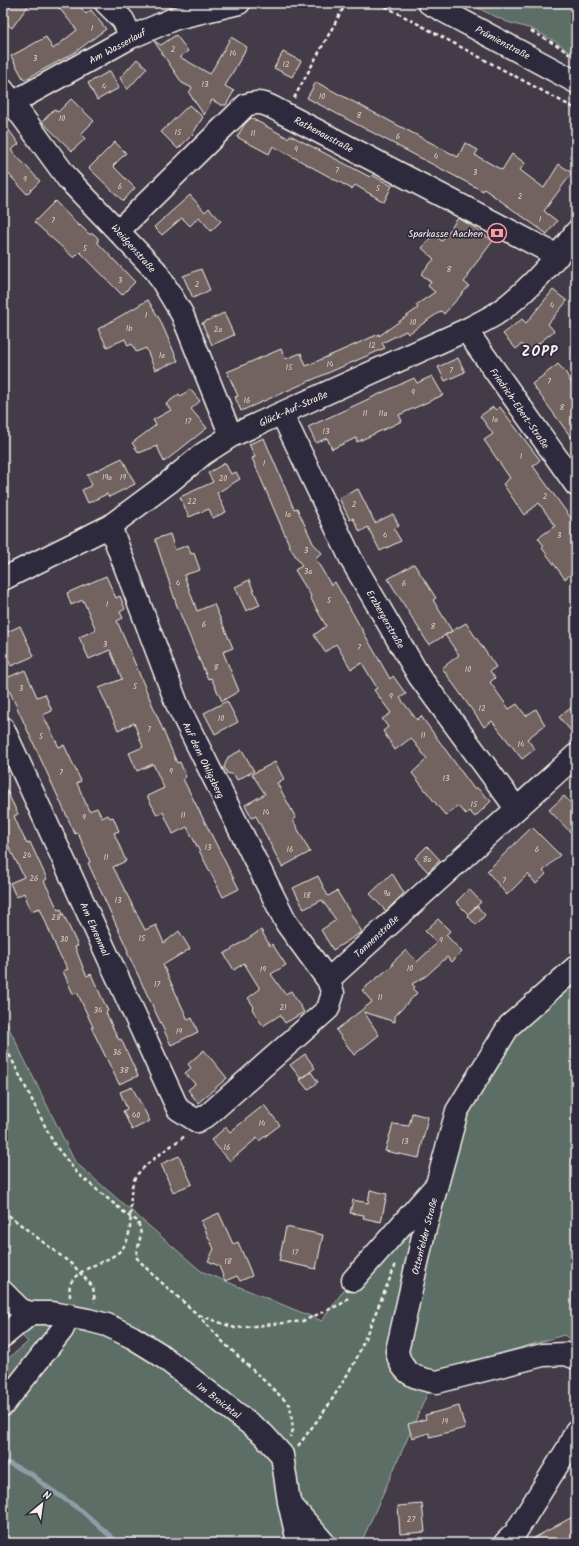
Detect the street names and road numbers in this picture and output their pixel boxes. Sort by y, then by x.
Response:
street label: Prämienstraße [472,22,533,64]
street label: Am Wasserlauf [86,25,150,69]
street label: Rathenaustraße [291,112,357,158]
street label: Weidgenstraße [107,221,160,277]
street label: Friedrich-Ebert-Straße [485,365,553,453]
street label: Glück-Auf-Straße [256,386,331,431]
street label: Erzbergerstraße [362,587,409,652]
street label: Auf dem Ohligsberg [178,720,229,802]
street label: Am Ehrenmal [75,900,113,959]
street label: Tannenstraße [350,911,403,962]
street label: Ottenfelder Straße [408,1196,442,1276]
street label: Im Broichtal [193,1378,244,1424]

